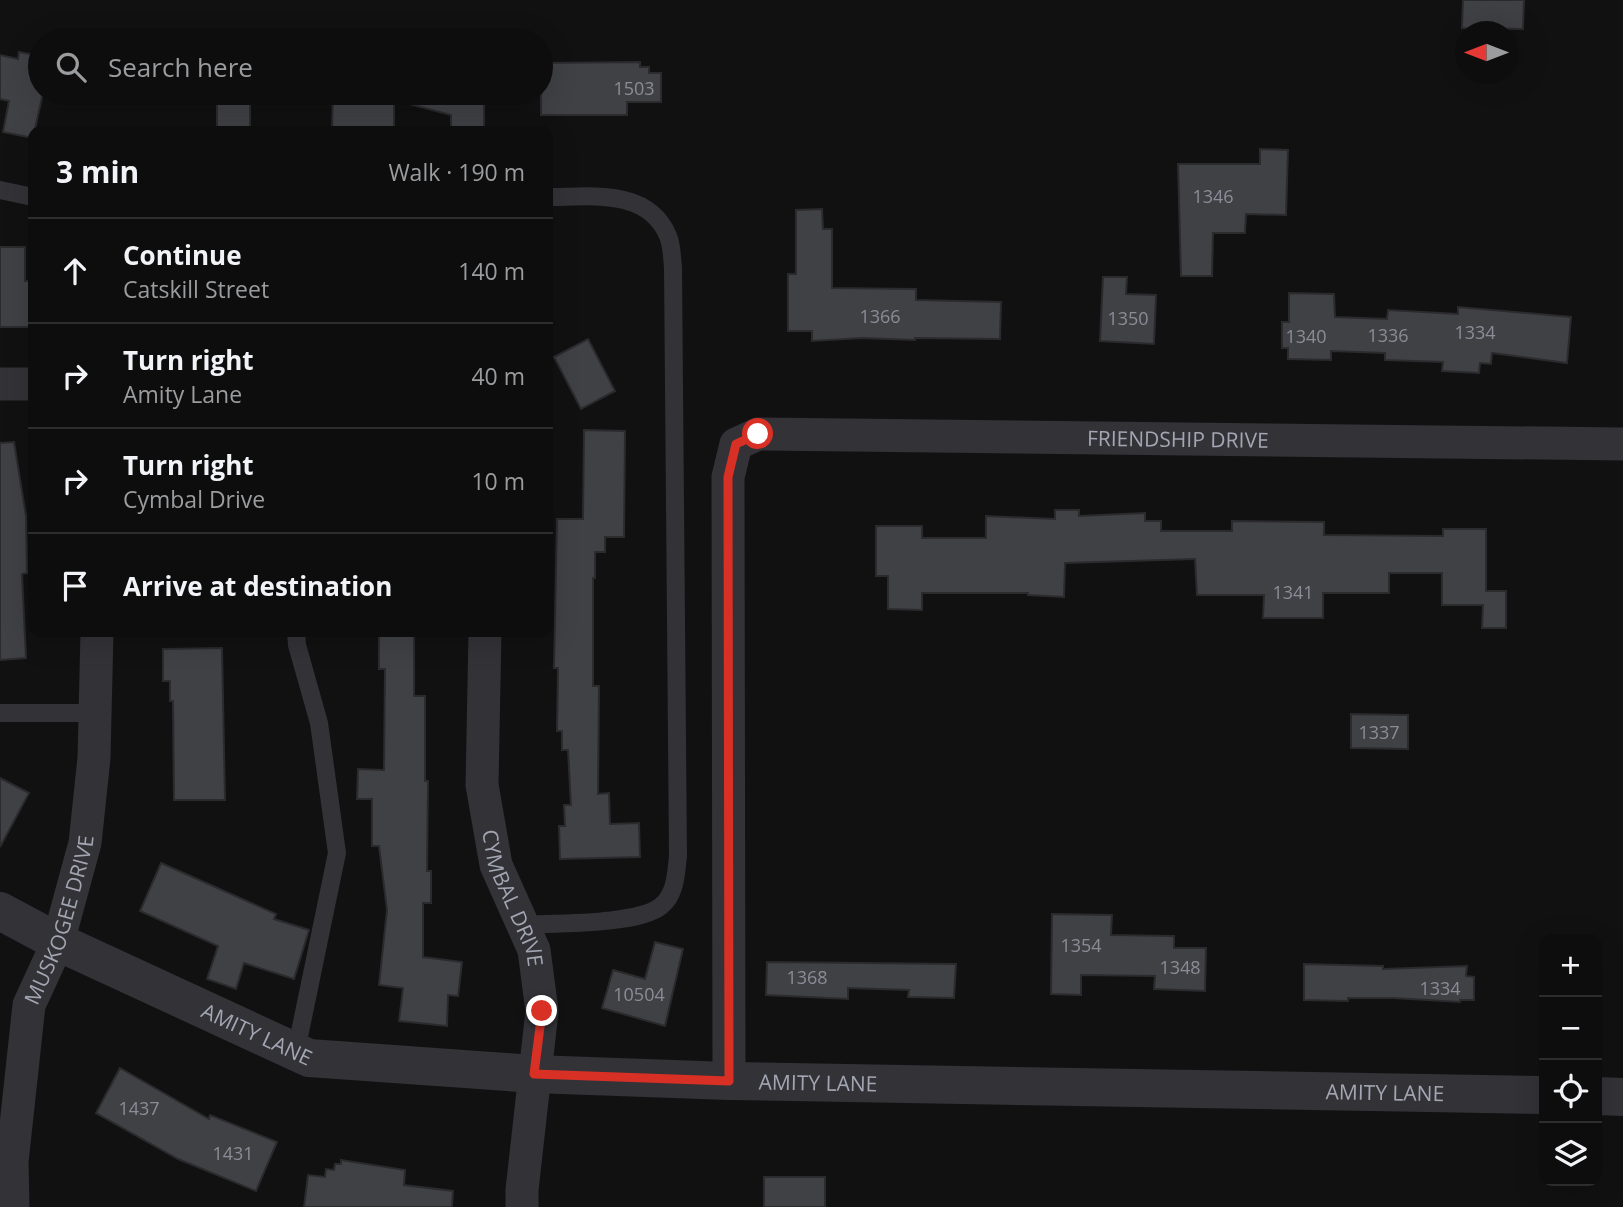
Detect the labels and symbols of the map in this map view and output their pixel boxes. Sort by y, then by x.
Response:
north arrow [1455,21,1518,84]
house number: 1503 [613,76,655,100]
house number: 1346 [1192,184,1234,208]
house number: 1366 [859,304,901,328]
house number: 1350 [1107,306,1149,330]
house number: 1334 [1454,320,1496,344]
house number: 1336 [1367,323,1409,347]
house number: 1340 [1285,324,1327,348]
route start [742,418,773,449]
street label: FRIENDSHIP DRIVE [1087,424,1269,454]
house number: 1341 [1272,580,1314,604]
house number: 1337 [1358,720,1400,744]
street label: CYMBAL DRIVE [476,827,550,968]
street label: MUSKOGEE DRIVE [17,834,100,1009]
house number: 1354 [1060,933,1102,957]
house number: 1348 [1159,955,1201,979]
house number: 1368 [786,965,828,989]
house number: 1334 [1419,976,1461,1000]
house number: 10504 [613,982,665,1006]
route end [526,995,557,1026]
street label: AMITY LANE [197,996,317,1072]
street label: AMITY LANE [758,1068,878,1098]
street label: AMITY LANE [1325,1077,1444,1107]
house number: 1437 [118,1096,160,1120]
house number: 1431 [212,1141,254,1165]

